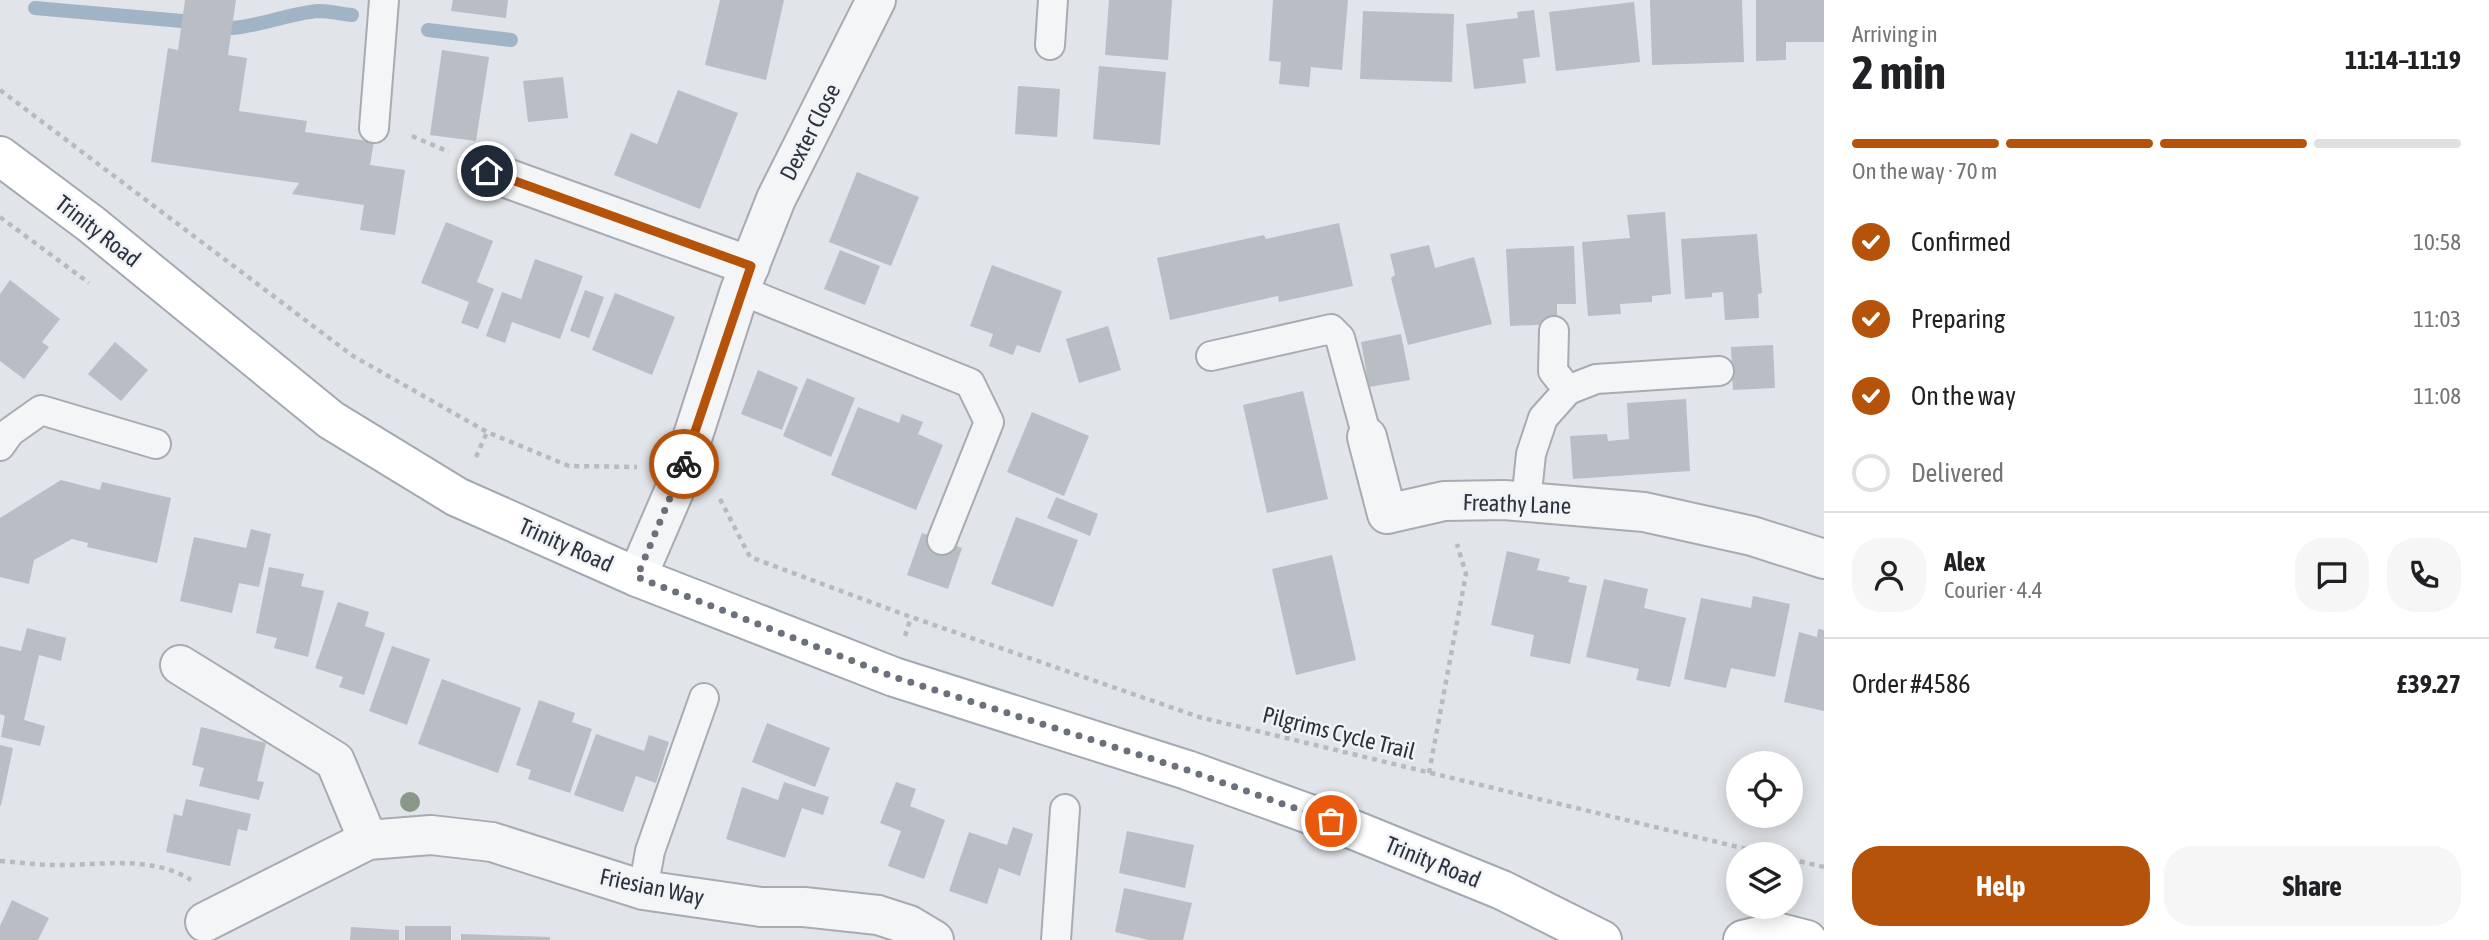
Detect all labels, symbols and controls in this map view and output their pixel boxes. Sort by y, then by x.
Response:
text: Arriving in [1852,21,1938,47]
text: 11:14–11:19 [2345,45,2461,75]
text: 2 min [1852,46,1946,99]
street label: Dexter Close [775,79,845,185]
pin [457,141,517,201]
icon: home [468,152,506,190]
text: On the way · 70 m [1852,158,1997,184]
street label: Trinity Road [50,190,146,272]
icon: check [1852,223,1890,261]
text: Confirmed [1911,227,2011,257]
text: 10:58 [2413,229,2461,255]
icon: check [1852,300,1890,338]
text: Preparing [1911,304,2005,334]
text: 11:03 [2413,306,2461,332]
icon: check [1852,377,1890,415]
text: On the way [1911,381,2016,411]
text: 11:08 [2413,383,2461,409]
courier [649,429,719,499]
icon: bike [665,445,703,483]
text: Delivered [1911,458,2004,488]
street label: Freathy Lane [1462,489,1572,519]
street label: Trinity Road [515,513,617,577]
button: person [1852,538,1926,612]
button: chat [2295,538,2369,612]
button: phone [2387,538,2461,612]
text: Alex [1944,547,1985,577]
text: Courier · 4.4 [1944,577,2043,603]
text: Order #4586 [1852,669,1971,699]
text: £39.27 [2397,669,2461,699]
street label: Pilgrims Cycle Trail [1260,701,1418,765]
map controls [1726,751,1803,919]
button: locate [1726,751,1803,828]
pin [1301,791,1361,851]
icon: bag [1312,802,1350,840]
street label: Trinity Road [1382,831,1484,893]
button: layers [1726,842,1803,919]
button: Help [1852,846,2150,926]
button: Share [2164,846,2461,926]
street label: Friesian Way [598,863,706,911]

